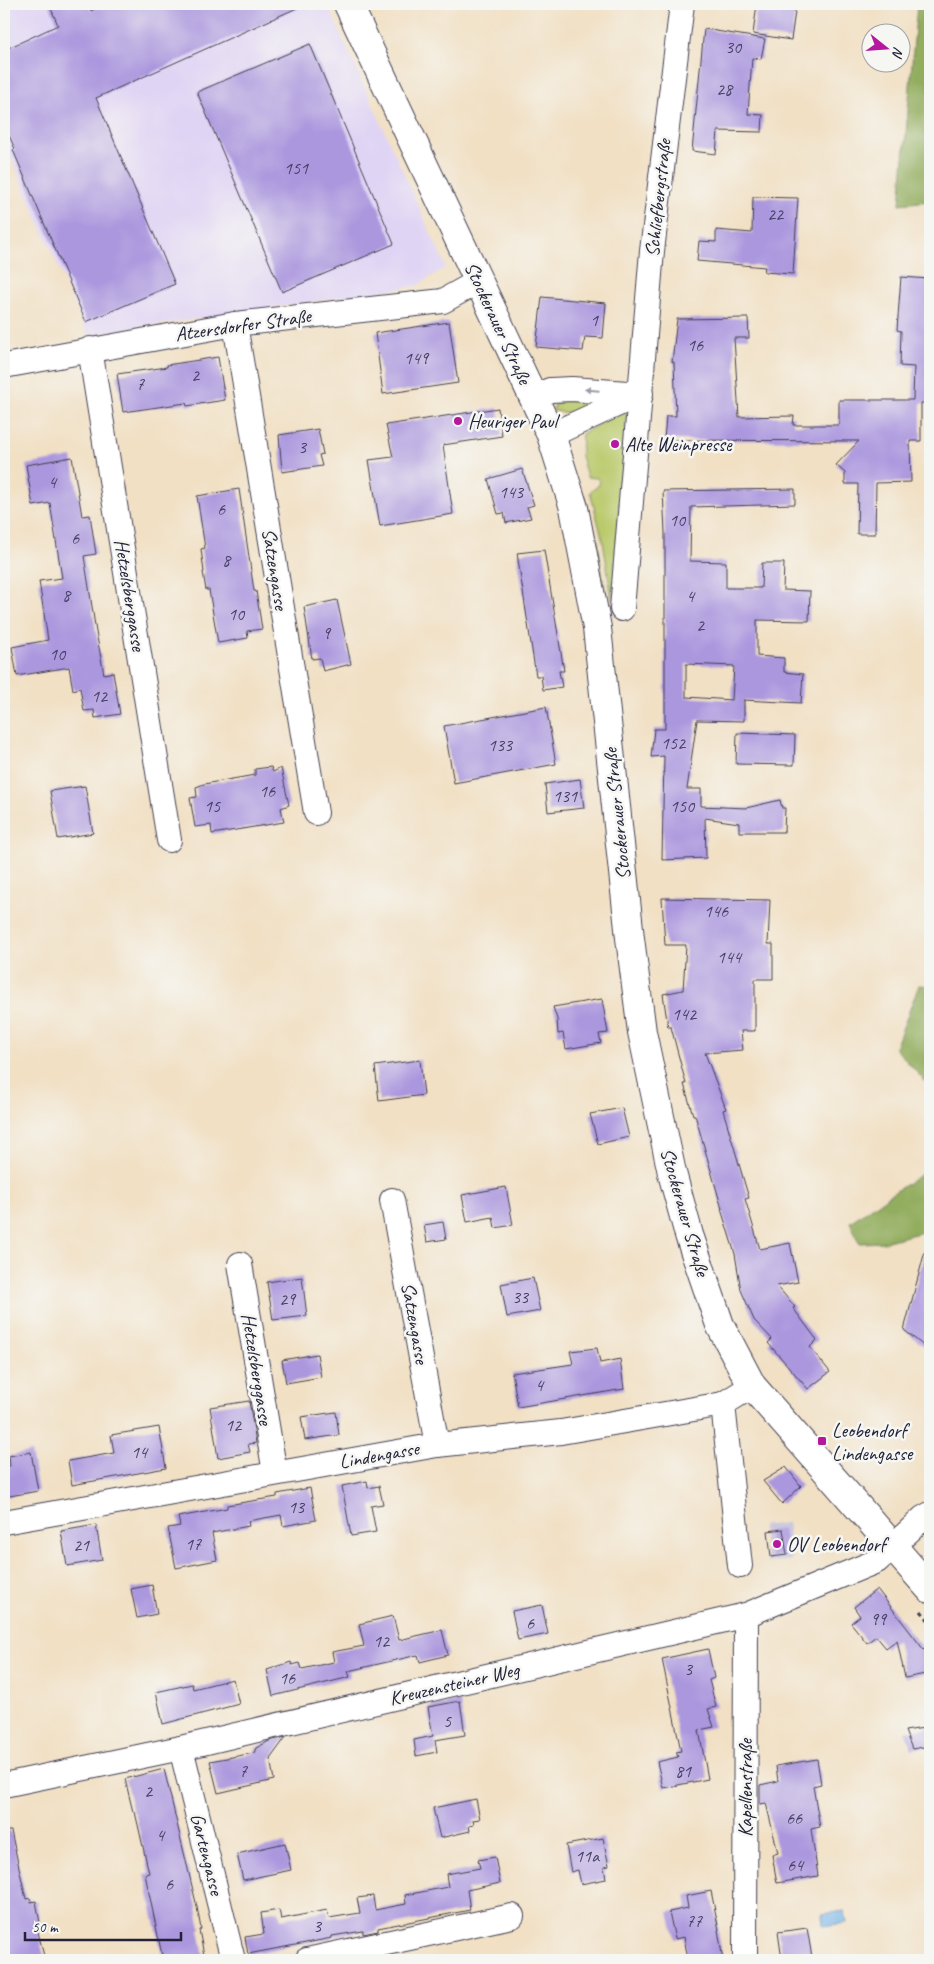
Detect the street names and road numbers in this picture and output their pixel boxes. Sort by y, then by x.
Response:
street label: Schliefbergstraße [639,136,677,258]
street label: Stockerauer Straße [459,258,538,390]
street label: Atzersdorfer Straße [174,303,314,347]
street label: Satzengasse [256,526,294,613]
street label: Hetzelsberggasse [109,537,151,654]
street label: Stockerauer Straße [598,745,636,881]
street label: Stockerauer Straße [655,1145,716,1280]
street label: Satzengasse [396,1280,435,1367]
street label: Hetzelsberggasse [236,1311,278,1428]
street label: Lindengasse [337,1435,422,1474]
street label: Kreuzensteiner Weg [387,1657,523,1711]
street label: Kapellenstraße [733,1738,758,1837]
street label: Gartengasse [185,1811,230,1899]

